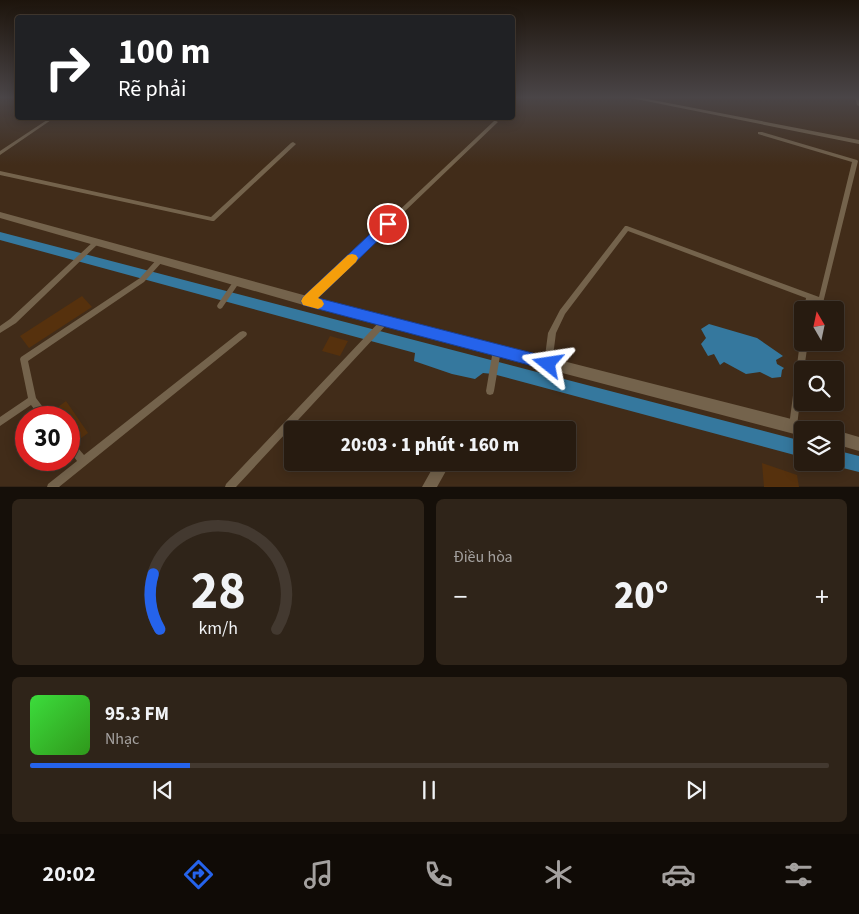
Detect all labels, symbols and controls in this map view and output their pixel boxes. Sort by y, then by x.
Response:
text: 100 m [118,27,210,77]
icon: right [35,35,100,100]
text: Rẽ phải [118,73,186,105]
pin [367,203,409,245]
icon: arrive [374,210,402,238]
north arrow [794,301,844,351]
map controls [794,301,844,471]
position arrow [521,337,573,389]
button: search [794,361,844,411]
speed limit sign: 30 [15,406,80,471]
button: layers [794,421,844,471]
text: 20:03 · 1 phút · 160 m [341,432,519,459]
text: Điều hòa [454,546,513,568]
text: 28 [190,555,245,629]
text: 20° [614,569,669,623]
text: − [454,577,467,617]
text: + [815,577,829,617]
text: km/h [198,616,238,641]
text: 95.3 FM [105,701,169,728]
text: Nhạc [105,728,139,750]
icon: previous [149,776,177,804]
icon: pause [415,776,443,804]
icon: next [682,776,710,804]
icon: directions [181,857,216,892]
icon: music [301,857,336,892]
icon: phone [421,857,456,892]
icon: climate [541,857,576,892]
icon: car [661,857,696,892]
icon: filters [781,857,816,892]
text: 20:02 [43,858,96,890]

